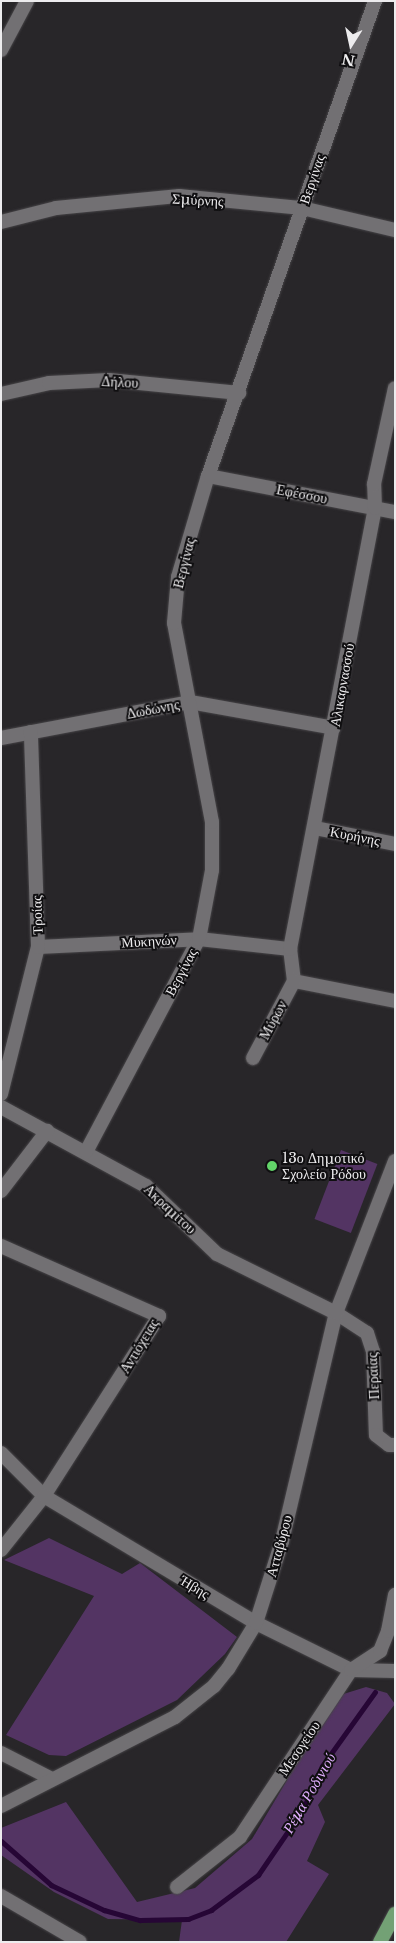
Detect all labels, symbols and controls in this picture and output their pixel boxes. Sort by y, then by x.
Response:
north arrow [326,20,376,70]
text: N [340,50,356,70]
street label: Βεργίνας [296,152,328,206]
street label: Σμύρνης [172,190,224,210]
street label: Δήλου [101,373,139,391]
street label: Εφέσσου [275,481,329,507]
street label: Βεργίνας [170,536,198,590]
street label: Αλικαρνασσού [326,642,358,728]
street label: Δωδώνης [125,696,181,722]
street label: Κυρήνης [329,823,381,849]
street label: Τροίας [28,895,46,935]
street label: Μυκηνών [121,931,177,951]
street label: Βεργίνας [162,945,200,999]
street label: Μύρων [256,998,290,1042]
place label: 13ο Δημοτικό Σχολείο Ρόδου [282,1150,366,1182]
marker: 13ο Δημοτικό Σχολείο Ρόδου [266,1160,278,1172]
street label: Ακραμίτου [141,1181,199,1237]
street label: Αντιόχειας [116,1316,162,1376]
street label: Περαίας [363,1352,383,1400]
street label: Ατταβύρου [263,1513,295,1579]
street label: Ήβης [177,1572,213,1602]
street label: Μεσογείου [275,1717,323,1779]
water label: Ρέμα Ροδινιού [279,1750,339,1836]

